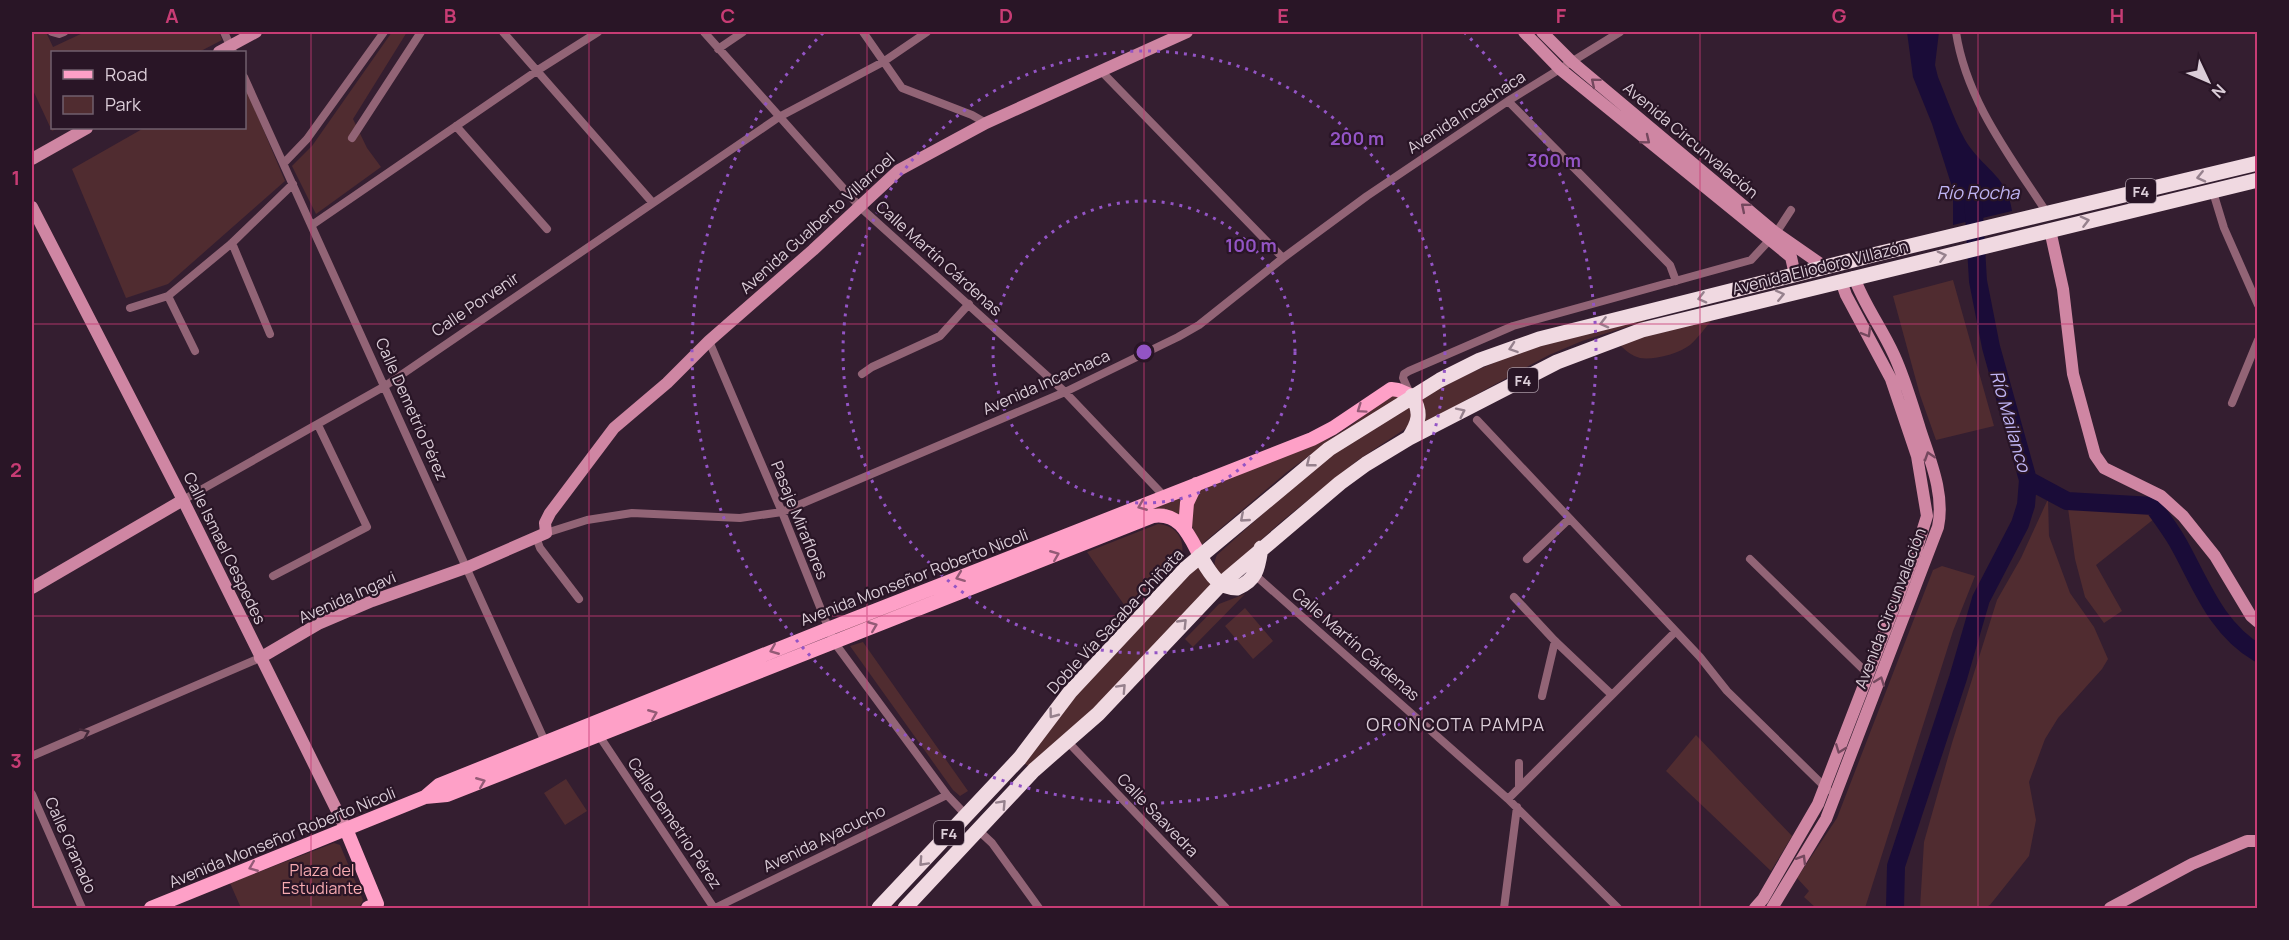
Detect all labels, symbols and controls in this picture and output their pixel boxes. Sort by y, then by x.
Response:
text: A [165,2,179,29]
text: B [444,2,457,29]
text: C [721,2,735,29]
text: D [999,2,1013,29]
text: E [1277,2,1289,29]
text: F [1556,2,1567,29]
text: G [1832,2,1847,29]
text: H [2110,2,2124,29]
legend [51,51,246,129]
north arrow [2178,51,2238,111]
text: Road [105,62,148,86]
street label: Avenida Incachaca [1403,65,1529,159]
street label: Avenida Circunvalación [1619,77,1763,203]
one-way arrow [1591,78,1602,89]
text: N [2207,80,2231,103]
text: Park [105,92,142,116]
text: 200 m [1330,126,1384,150]
one-way arrow [1639,132,1650,143]
street label: Avenida Gualberto Villarroel [735,147,899,299]
text: 300 m [1527,148,1581,172]
text: 1 [12,164,20,191]
one-way arrow [2196,169,2206,182]
road number: F4 [2126,179,2156,203]
water label: Río Rocha [1937,180,2020,204]
street label: Calle Martín Cárdenas [871,195,1007,321]
one-way arrow [1741,203,1752,214]
one-way arrow [2080,216,2090,229]
text: 100 m [1225,233,1277,257]
street label: Avenida Eliodoro Villazón [1730,234,1910,300]
one-way arrow [1937,250,1947,263]
street label: Calle Porvenir [427,266,523,341]
one-way arrow [1775,290,1785,303]
one-way arrow [1697,291,1707,304]
one-way arrow [1599,316,1609,329]
one-way arrow [1860,327,1871,337]
street label: Calle Demetrio Pérez [371,334,453,484]
one-way arrow [1508,340,1519,353]
centre of rings [1134,342,1154,362]
street label: Avenida Incachaca [979,344,1113,420]
road number: F4 [1508,368,1538,392]
water label: Río Mailanco [1985,368,2037,476]
one-way arrow [1356,402,1367,413]
one-way arrow [1455,408,1466,419]
one-way arrow [1924,451,1936,462]
text: 2 [10,456,22,483]
one-way arrow [1306,456,1317,467]
street label: Pasaje Miraflores [766,457,834,583]
street label: Calle Ismael Cespedes [179,468,271,628]
one-way arrow [1137,499,1148,511]
one-way arrow [1240,511,1251,522]
street label: Avenida Monseñor Roberto Nicoli [797,523,1031,631]
street label: Avenida Circunvalación [1849,525,1931,691]
street label: Doble Vía Sacaba-Chiñata [1042,544,1188,698]
one-way arrow [1048,550,1059,562]
street label: Avenida Ingavi [295,566,399,628]
one-way arrow [956,570,967,582]
street label: Calle Martín Cárdenas [1287,582,1425,706]
one-way arrow [1176,620,1187,630]
one-way arrow [867,621,878,633]
one-way arrow [769,643,780,655]
one-way arrow [1873,676,1885,687]
one-way arrow [1115,684,1126,695]
one-way arrow [1049,707,1060,718]
one-way arrow [647,709,658,721]
district label: ORONCOTA PAMPA [1366,712,1546,736]
one-way arrow [79,728,90,740]
one-way arrow [1835,743,1847,754]
text: 3 [10,747,22,774]
street label: Calle Demetrio Pérez [623,753,727,893]
street label: Calle Saavedra [1112,768,1204,862]
one-way arrow [475,777,486,789]
street label: Avenida Monseñor Roberto Nicoli [165,781,399,893]
street label: Calle Granado [40,793,102,897]
street label: Avenida Ayacucho [759,799,889,877]
one-way arrow [995,801,1006,812]
road number: F4 [934,821,964,845]
one-way arrow [919,854,930,865]
one-way arrow [1795,855,1807,865]
park label: Plaza del Estudiante [282,859,362,899]
one-way arrow [249,860,260,872]

